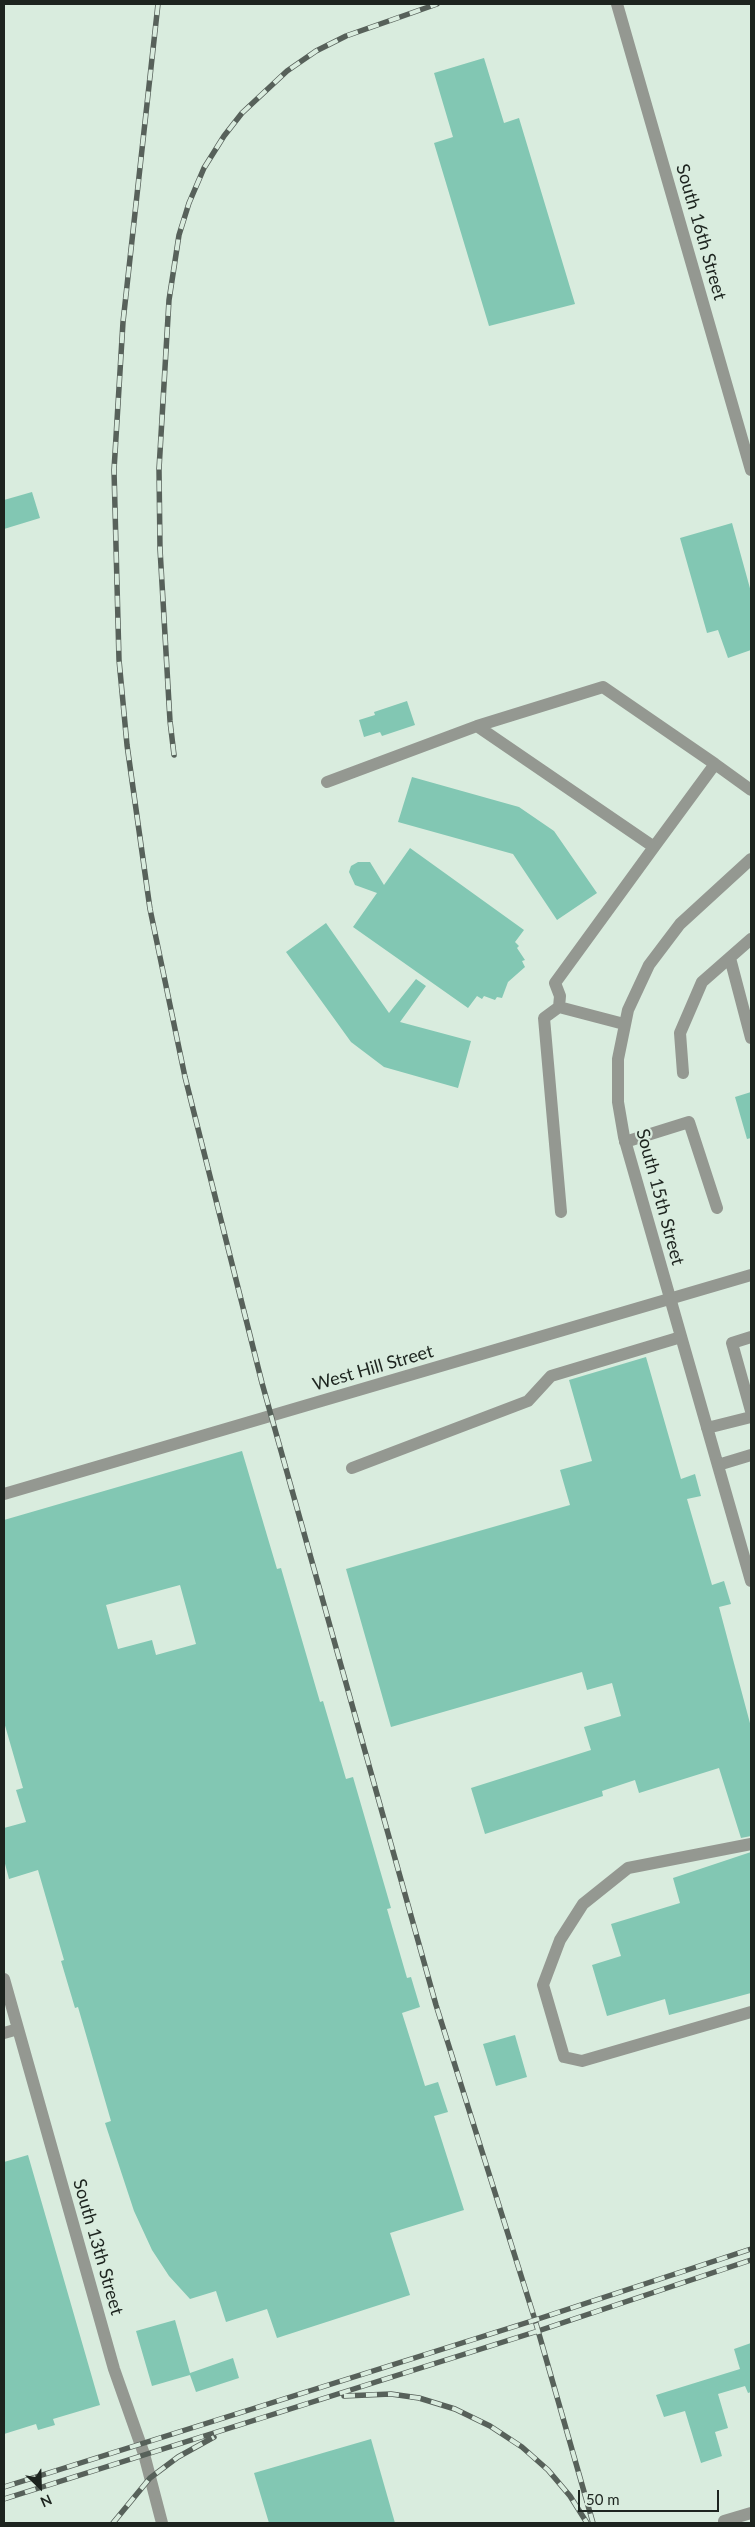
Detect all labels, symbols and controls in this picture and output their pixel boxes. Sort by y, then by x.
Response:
street label: South 16th Street [671,162,731,302]
street label: South 15th Street [631,1126,689,1268]
street label: West Hill Street [310,1340,436,1396]
street label: South 13th Street [68,2177,128,2317]
north arrow [15,2462,65,2512]
scale bar [580,2480,721,2512]
text: 50 m [586,2490,620,2508]
text: N [38,2491,55,2511]

